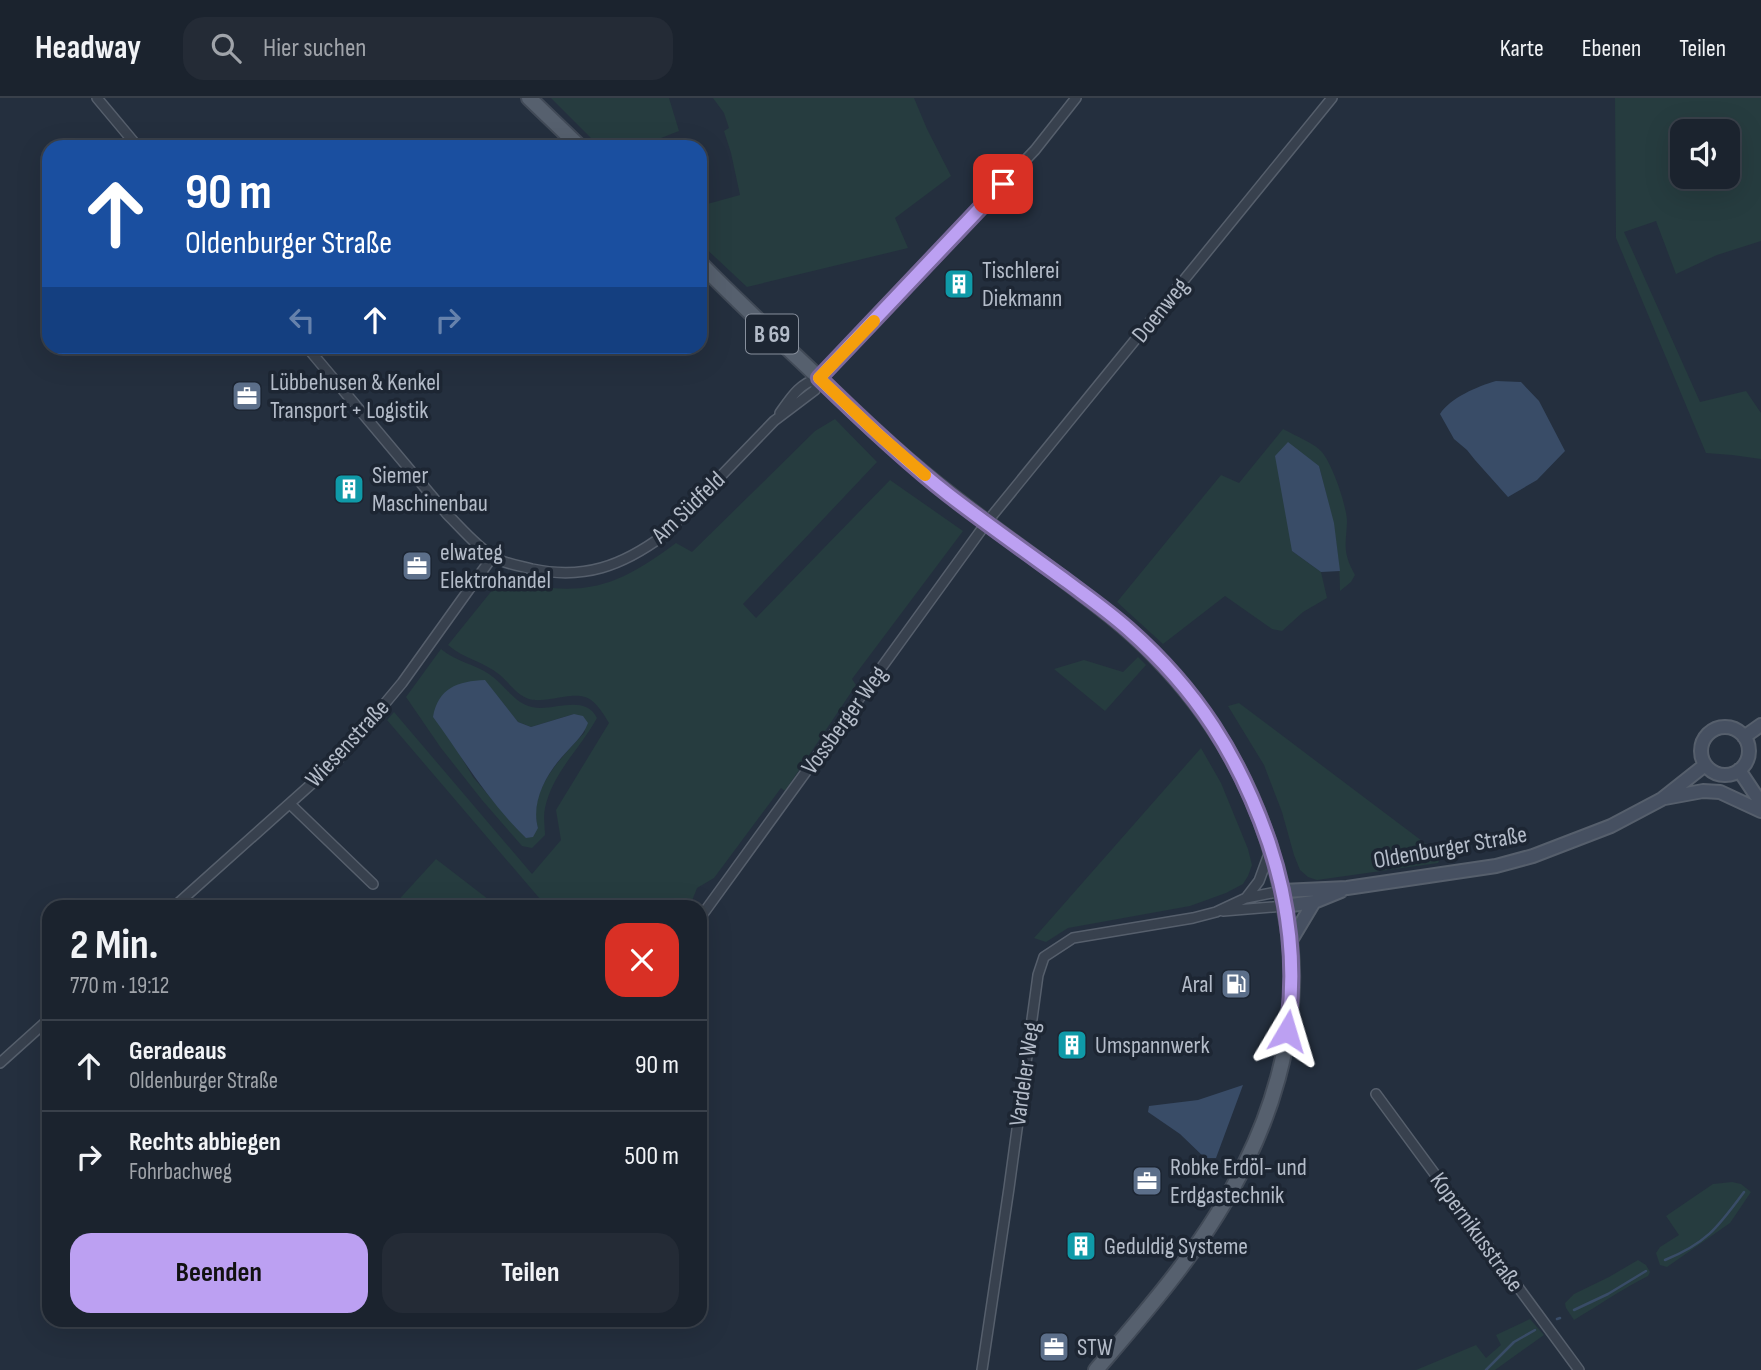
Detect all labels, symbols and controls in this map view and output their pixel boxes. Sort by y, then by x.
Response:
search box [183,17,673,80]
text: Headway [35,28,141,68]
icon: search [207,29,245,67]
text: Hier suchen [263,33,366,64]
text: Karte [1500,34,1544,63]
text: Ebenen [1582,34,1641,63]
text: Teilen [1679,34,1726,63]
map controls [1670,119,1740,189]
button: sound [1670,119,1740,189]
pin [973,154,1033,214]
text: 90 m [185,164,272,223]
icon: arrive [984,165,1022,203]
icon: ahead [70,168,161,259]
text: Oldenburger Straße [185,224,392,263]
place label: Tischlerei Diekmann [982,256,1062,313]
building icon: Tischlerei Diekmann [942,267,976,301]
street label: Doenweg [1126,272,1195,348]
icon: left [283,301,321,339]
icon: ahead [356,301,394,339]
icon: right [429,301,467,339]
road number: B 69 [746,314,798,354]
place label: Lübbehusen & Kenkel Transport + Logistik [270,368,440,425]
office icon: Lübbehusen & Kenkel Transport + Logistik [230,379,264,413]
place label: Siemer Maschinenbau [372,461,488,518]
street label: Am Südfeld [645,465,731,550]
building icon: Siemer Maschinenbau [332,472,366,506]
place label: elwateg Elektrohandel [440,538,551,595]
office icon: elwateg Elektrohandel [400,549,434,583]
street label: Vossberger Weg [795,660,893,780]
street label: Wiesenstraße [299,693,395,793]
street label: Oldenburger Straße [1371,820,1529,875]
text: 2 Min. [70,920,158,971]
button: close [605,923,679,997]
fuel station icon: Aral [1219,967,1253,1001]
place label: Aral [1181,970,1213,999]
text: 770 m · 19:12 [70,972,169,1000]
position arrow [1250,994,1324,1068]
street label: Vardeler Weg [1003,1020,1046,1128]
building icon: Umspannwerk [1055,1028,1089,1062]
place label: Umspannwerk [1095,1031,1210,1060]
text: Geradeaus [129,1036,227,1067]
icon: ahead [70,1047,108,1085]
text: 90 m [635,1050,679,1081]
text: Oldenburger Straße [129,1067,278,1095]
text: Rechts abbiegen [129,1127,281,1158]
icon: right [70,1138,108,1176]
text: 500 m [625,1141,679,1172]
place label: Robke Erdöl- und Erdgastechnik [1170,1153,1307,1210]
text: Fohrbachweg [129,1158,232,1186]
office icon: Robke Erdöl- und Erdgastechnik [1130,1164,1164,1198]
street label: Kopernikusstraße [1424,1167,1530,1298]
building icon: Geduldig Systeme [1064,1229,1098,1263]
place label: Geduldig Systeme [1104,1232,1248,1261]
button: Beenden [70,1233,368,1313]
button: Teilen [382,1233,679,1313]
office icon: STW [1037,1330,1071,1364]
place label: STW [1077,1333,1113,1362]

